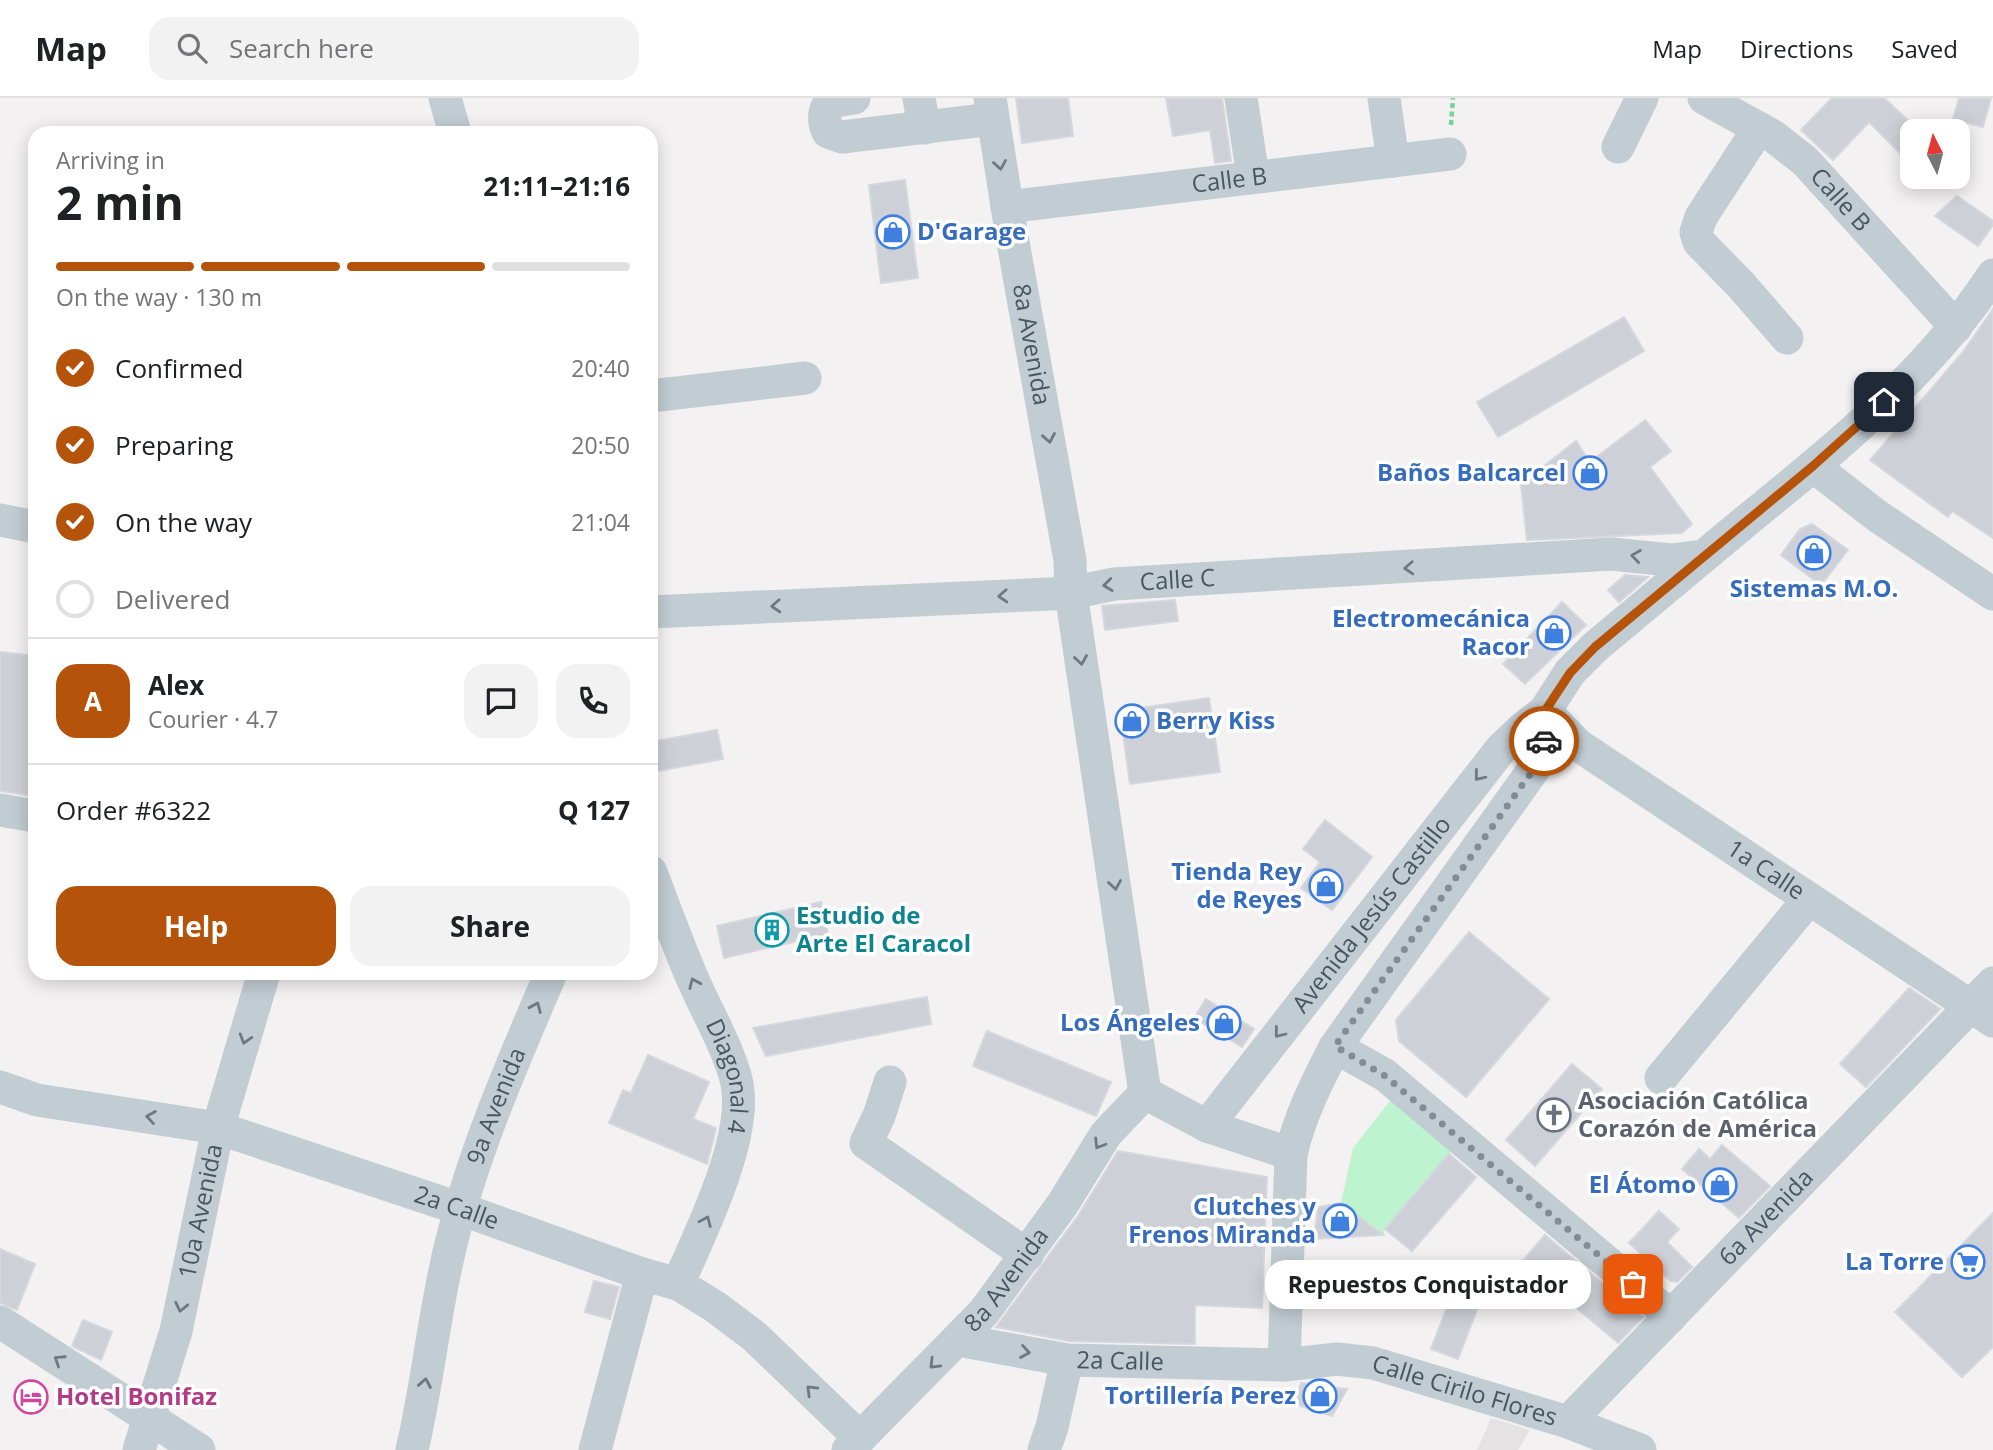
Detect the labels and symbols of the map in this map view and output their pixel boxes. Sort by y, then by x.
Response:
north arrow [1900,119,1970,189]
street label: Calle B [1190,158,1269,200]
one-way arrow [992,160,1007,171]
street label: Calle B [1804,160,1879,238]
shop icon: D'Garage [874,213,912,251]
place label: D'Garage [917,214,1026,247]
street label: 8a Avenida [1006,281,1060,408]
pin [1854,372,1914,432]
one-way arrow [1040,432,1055,444]
shop icon: Baños Balcarcel [1571,454,1609,492]
place label: Baños Balcarcel [1377,455,1566,488]
shop icon: Sistemas M.O. [1795,534,1833,572]
one-way arrow [1630,549,1642,564]
street label: Calle C [1139,560,1216,597]
one-way arrow [1403,560,1414,575]
place label: Sistemas M.O. [1730,571,1898,604]
one-way arrow [1102,578,1114,593]
one-way arrow [997,588,1008,603]
one-way arrow [770,599,781,614]
place label: Electromecánica Racor [1332,601,1530,662]
shop icon: Electromecánica Racor [1535,614,1573,652]
one-way arrow [1073,654,1088,666]
shop icon: Berry Kiss [1113,702,1151,740]
place label: Berry Kiss [1156,703,1275,736]
courier [1509,706,1579,776]
one-way arrow [1475,769,1488,781]
street label: Avenida Jesús Castillo [1284,809,1458,1019]
street label: 1a Calle [1721,831,1812,907]
place label: Tienda Rey de Reyes [1171,854,1302,915]
shop icon: Tienda Rey de Reyes [1307,867,1345,905]
one-way arrow [1107,879,1122,891]
place label: Estudio de Arte El Caracol [796,898,971,959]
building icon: Estudio de Arte El Caracol [753,911,791,949]
one-way arrow [688,978,702,990]
one-way arrow [528,1002,542,1015]
shop icon: Los Ángeles [1205,1004,1243,1042]
place label: Los Ángeles [1060,1005,1200,1038]
street label: Diagonal 4 [699,1013,757,1137]
one-way arrow [1274,1025,1287,1037]
one-way arrow [239,1032,254,1044]
street label: 9a Avenida [458,1042,533,1168]
place label: Asociación Católica Corazón de América [1578,1083,1817,1144]
church icon: Asociación Católica Corazón de América [1535,1096,1573,1134]
one-way arrow [145,1110,157,1125]
one-way arrow [1095,1136,1108,1149]
street label: 10a Avenida [169,1141,229,1281]
street label: 6a Avenida [1711,1161,1820,1272]
shop icon: El Átomo [1701,1166,1739,1204]
place label: El Átomo [1589,1167,1696,1200]
street label: 2a Calle [411,1177,504,1236]
place label: Clutches y Frenos Miranda [1128,1189,1316,1250]
shop icon: Clutches y Frenos Miranda [1321,1202,1359,1240]
one-way arrow [698,1216,712,1228]
street label: 8a Avenida [956,1220,1055,1338]
supermarket icon: La Torre [1949,1243,1987,1281]
place label: La Torre [1845,1244,1944,1277]
pin [1603,1254,1663,1314]
callout: Repuestos Conquistador [1266,1260,1591,1308]
one-way arrow [175,1301,190,1313]
street label: 2a Calle [1076,1342,1164,1377]
one-way arrow [1020,1344,1031,1359]
street label: Calle Cirilo Flores [1368,1346,1561,1433]
one-way arrow [54,1355,67,1368]
one-way arrow [929,1356,942,1369]
one-way arrow [417,1377,432,1389]
shop icon: Tortillería Perez [1301,1377,1339,1415]
hotel icon: Hotel Bonifaz [12,1378,50,1416]
place label: Tortillería Perez [1105,1378,1296,1411]
place label: Hotel Bonifaz [56,1379,217,1412]
one-way arrow [807,1386,820,1399]

